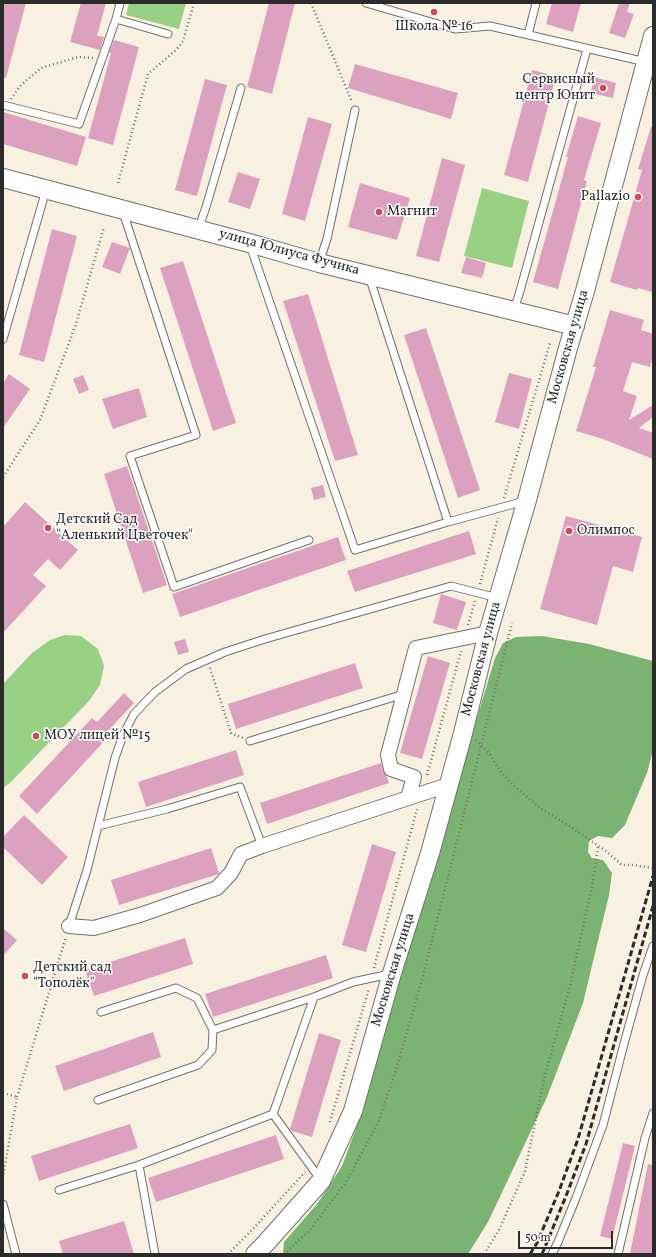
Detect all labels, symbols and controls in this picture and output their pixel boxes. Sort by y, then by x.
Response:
marker: Школа № 16 [429,7,439,17]
place label: Школа № 16 [395,19,473,35]
place label: Сервисный центр Юнит [515,72,595,104]
marker: Сервисный центр Юнит [598,83,608,93]
place label: Pallazio [581,189,630,205]
marker: Pallazio [633,192,643,202]
place label: Магнит [387,204,437,220]
marker: Магнит [374,207,384,217]
street label: улица Юлиуса Фучика [217,226,361,280]
street label: Московская улица [545,288,593,406]
place label: Детский Сад "Аленький Цветочек" [56,512,193,544]
marker: Детский Сад "Аленький Цветочек" [43,523,53,533]
place label: Олимпос [577,523,635,539]
marker: Олимпос [564,526,574,536]
street label: Московская улица [459,600,505,718]
place label: МОУ лицей №15 [44,728,150,744]
marker: МОУ лицей №15 [31,731,41,741]
street label: Московская улица [369,911,419,1029]
place label: Детский сад "Тополёк" [33,960,111,992]
marker: Детский сад "Тополёк" [20,971,30,981]
scale bar [520,1223,615,1249]
text: 50 m [525,1230,551,1246]

